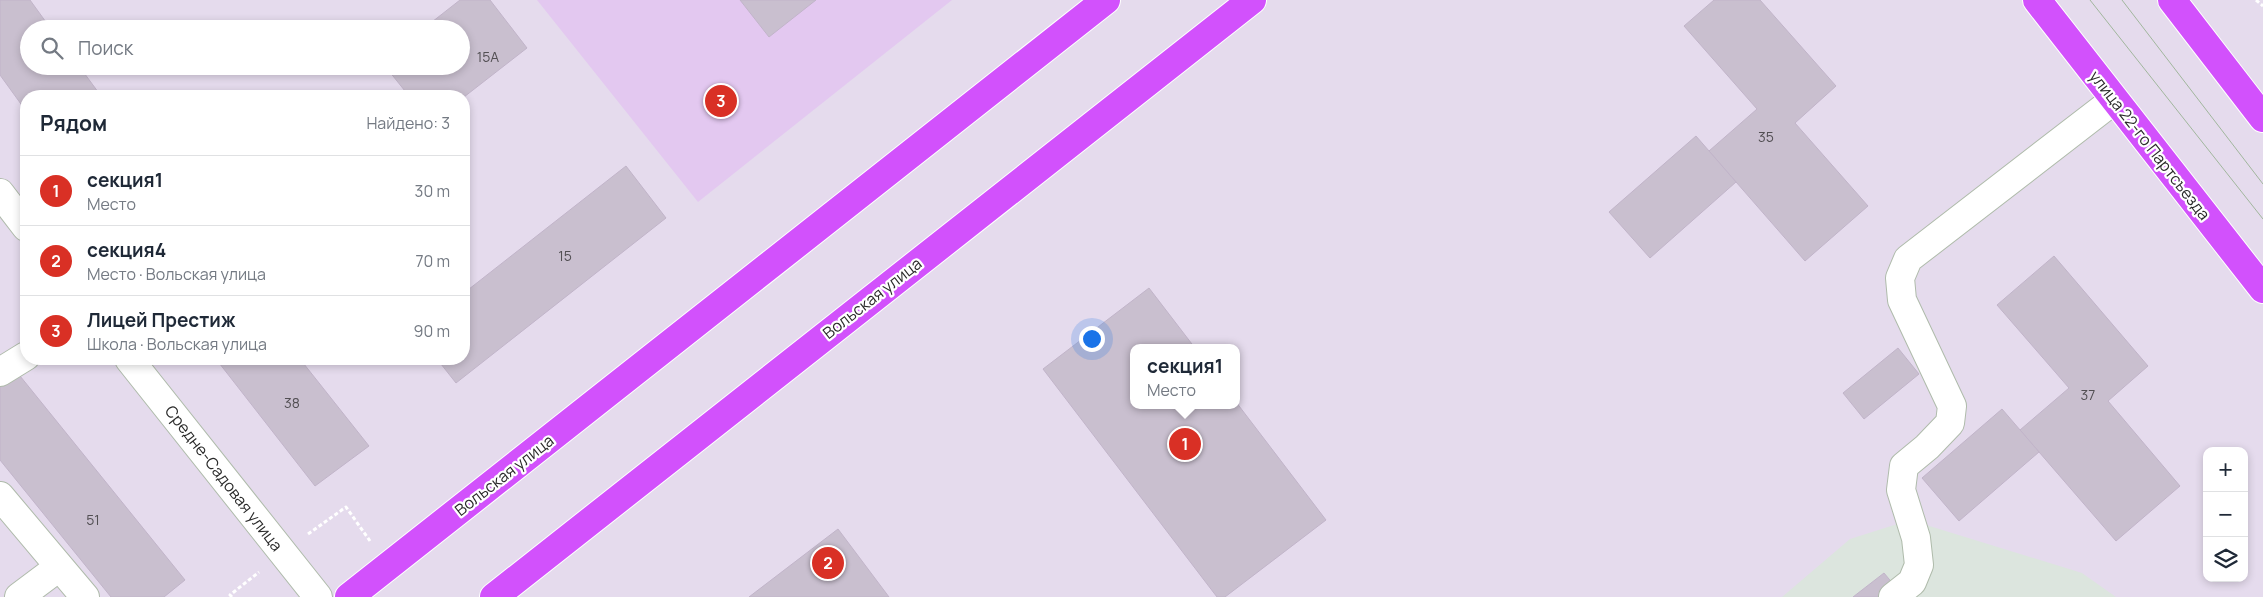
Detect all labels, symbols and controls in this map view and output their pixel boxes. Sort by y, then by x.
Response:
search box [20,20,470,75]
icon: search [38,34,66,62]
text: Поиск [78,35,133,61]
house number: 15А [477,47,499,66]
street label: улица 22-го Партсъезда [2085,66,2215,224]
pin: 3 [705,82,737,120]
text: Рядом [40,109,107,137]
text: Найдено: 3 [366,112,450,134]
house number: 35 [1758,127,1774,146]
text: секция1 [87,167,163,193]
text: 1 [52,180,60,202]
text: 30 m [415,180,450,202]
text: Место [87,193,136,215]
text: секция4 [87,237,166,263]
house number: 15 [558,246,572,265]
text: 2 [51,250,61,272]
text: 70 m [415,250,450,272]
street label: Вольская улица [818,252,926,344]
text: Место · Вольская улица [87,263,266,285]
text: Лицей Престиж [87,307,235,333]
text: 3 [51,320,61,342]
text: 90 m [414,320,450,342]
your location [1079,326,1105,352]
text: Школа · Вольская улица [87,333,267,355]
popup [1130,344,1240,409]
text: секция1 [1147,353,1223,379]
text: Место [1147,379,1196,401]
house number: 37 [2081,385,2095,404]
house number: 38 [284,393,300,412]
street label: Средне-Садовая улица [160,401,288,555]
pin: 1 [1169,425,1201,463]
street label: Вольская улица [450,429,558,521]
map controls [2203,447,2248,582]
button: + [2203,447,2248,492]
button: − [2203,492,2248,537]
house number: 51 [86,510,100,529]
button: layers [2203,537,2248,582]
pin: 2 [812,544,844,582]

